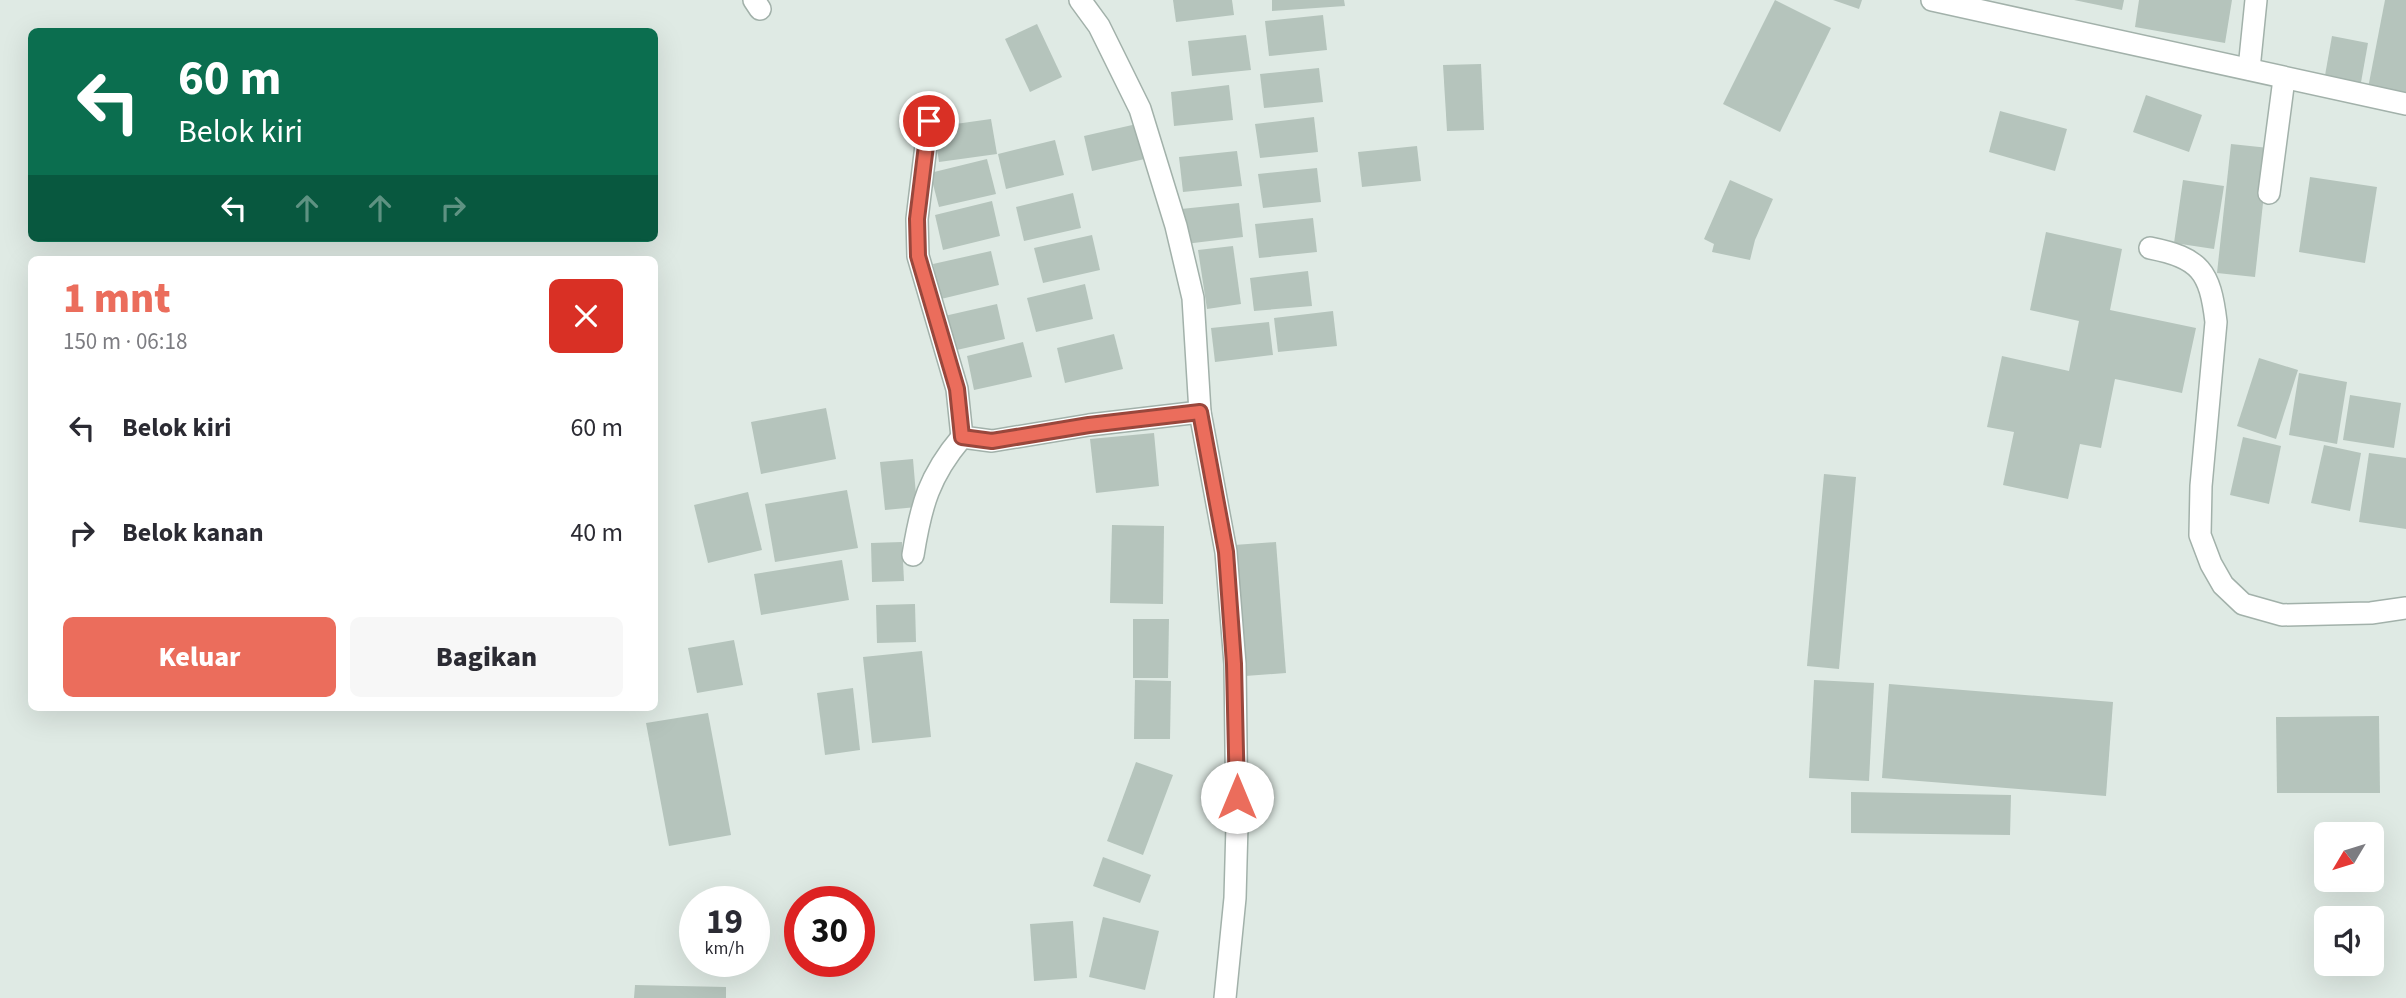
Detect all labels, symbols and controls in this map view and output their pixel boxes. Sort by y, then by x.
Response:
text: 60 m [178,44,282,114]
icon: left [63,56,154,147]
pin [899,91,959,151]
icon: arrive [910,102,948,140]
text: Belok kiri [178,109,303,155]
icon: left [215,189,253,227]
icon: ahead [288,189,326,227]
icon: ahead [361,189,399,227]
icon: right [434,189,472,227]
text: 1 mnt [63,269,171,329]
button: close [549,279,623,353]
text: 150 m · 06:18 [63,325,187,358]
icon: left [63,409,101,447]
text: Belok kiri [122,409,231,446]
text: 60 m [570,409,623,446]
icon: right [63,514,101,552]
text: Belok kanan [122,514,264,551]
text: 40 m [570,514,623,551]
button: Keluar [63,617,336,697]
button: Bagikan [350,617,623,697]
position arrow [1200,760,1274,834]
north arrow [2314,822,2384,892]
map controls [2314,822,2384,976]
speed limit sign: 30 [784,886,875,977]
text: 19 [706,897,743,947]
button: sound [2314,906,2384,976]
text: km/h [705,936,744,961]

